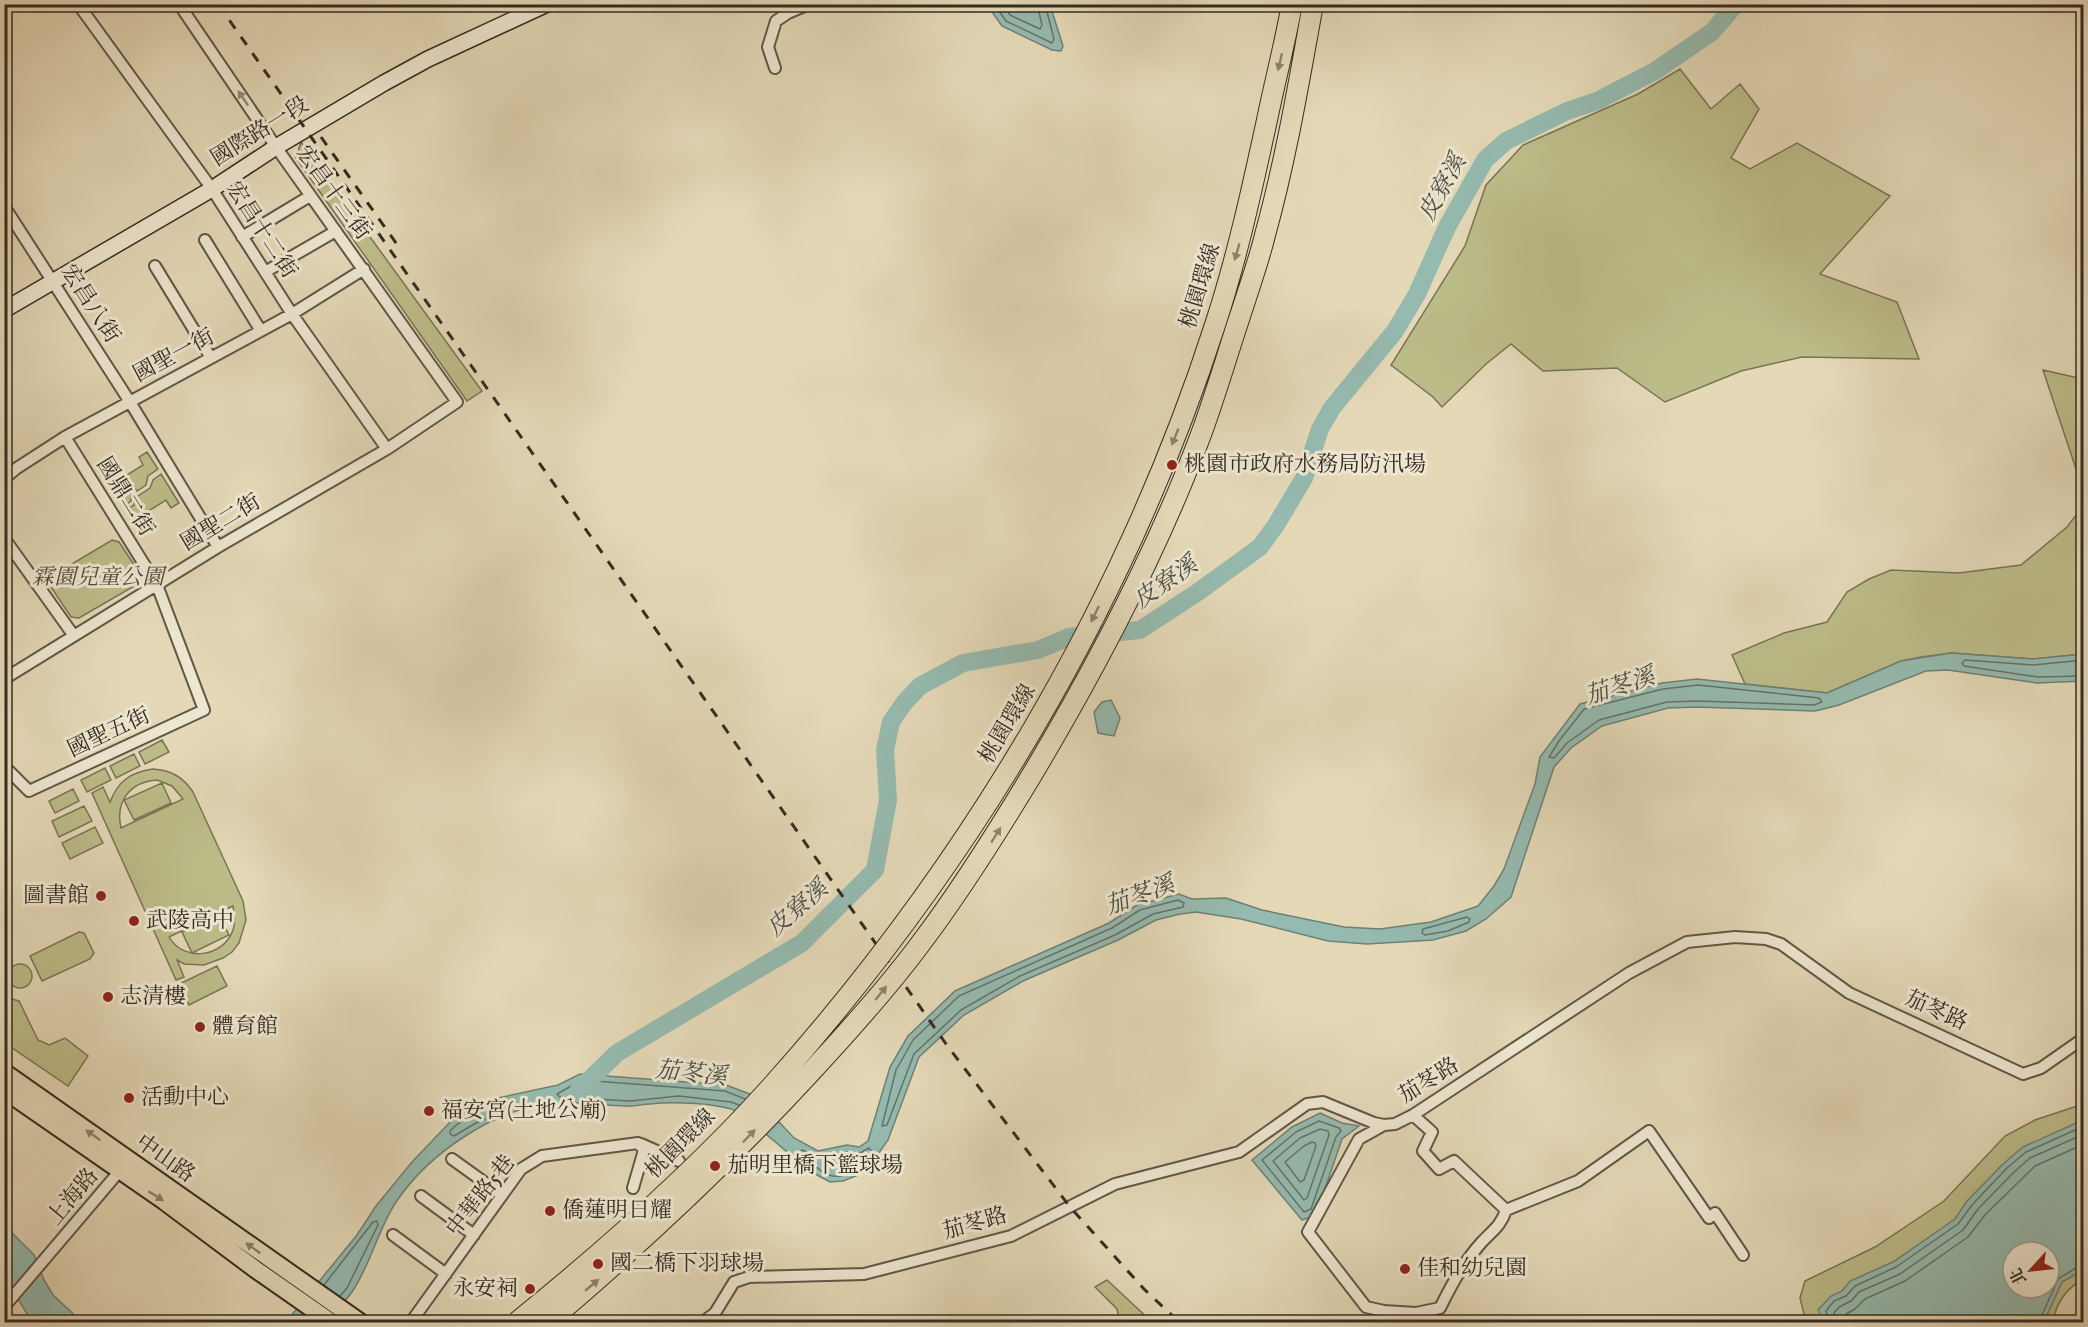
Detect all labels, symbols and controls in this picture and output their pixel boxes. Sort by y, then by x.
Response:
one-way arrow [1275,53,1285,71]
one-way arrow [238,90,249,106]
street label: 國際路一段 [206,91,314,173]
street label: 宏昌十三街 [289,140,377,246]
water label: 皮寮溪 [1412,146,1475,227]
street label: 宏昌十二街 [219,176,303,284]
street label: 桃園環線 [1175,240,1227,332]
one-way arrow [1232,243,1241,261]
street label: 宏昌八街 [54,259,126,349]
street label: 國聖一街 [129,323,219,389]
one-way arrow [1170,428,1180,446]
place label: 桃園市政府水務局防汛場 [1184,451,1426,479]
street label: 國鼎二街 [90,452,160,542]
marker: 桃園市政府水務局防汛場 [1165,458,1179,472]
street label: 國聖二街 [176,488,266,558]
water label: 皮寮溪 [1128,548,1207,616]
park label: 霖園兒童公園 [32,564,167,592]
one-way arrow [1090,606,1099,623]
water label: 茄苳溪 [1581,660,1662,713]
street label: 桃園環線 [973,679,1043,769]
street label: 國聖五街 [63,702,155,764]
one-way arrow [990,827,1001,843]
water label: 茄苳溪 [1101,868,1182,923]
water label: 皮寮溪 [761,872,838,944]
place label: 圖書館 [23,882,89,910]
marker: 圖書館 [94,889,108,903]
place label: 武陵高中 [146,907,234,935]
marker: 武陵高中 [127,914,141,928]
place label: 志清樓 [120,983,186,1011]
one-way arrow [875,985,888,1001]
street label: 茄苳路 [1900,985,1972,1037]
marker: 志清樓 [101,990,115,1004]
place label: 體育館 [212,1013,278,1041]
marker: 體育館 [193,1020,207,1034]
street label: 茄苳路 [1394,1052,1464,1110]
water label: 茄苳溪 [654,1055,731,1093]
place label: 活動中心 [141,1084,229,1112]
marker: 活動中心 [122,1091,136,1105]
place label: 福安宮(土地公廟) [441,1097,606,1125]
street label: 桃園環線 [640,1103,722,1185]
marker: 福安宮(土地公廟) [422,1104,436,1118]
street label: 中山路 [130,1129,200,1189]
one-way arrow [86,1130,101,1142]
one-way arrow [742,1130,756,1144]
street label: 中華路5巷 [440,1150,522,1242]
place label: 茄明里橋下籃球場 [727,1152,903,1180]
marker: 茄明里橋下籃球場 [708,1159,722,1173]
street label: 上海路 [41,1163,105,1231]
one-way arrow [148,1191,164,1202]
place label: 僑蓮明日耀 [562,1197,672,1225]
street label: 茄苳路 [939,1201,1011,1247]
marker: 僑蓮明日耀 [543,1204,557,1218]
north arrow [2001,1240,2061,1300]
one-way arrow [245,1242,261,1254]
place label: 國二橋下羽球場 [610,1250,764,1278]
place label: 佳和幼兒園 [1417,1255,1527,1283]
marker: 國二橋下羽球場 [591,1257,605,1271]
marker: 佳和幼兒園 [1398,1262,1412,1276]
text: 北 [2007,1264,2032,1288]
place label: 永安祠 [452,1275,518,1303]
one-way arrow [584,1278,600,1291]
marker: 永安祠 [523,1282,537,1296]

